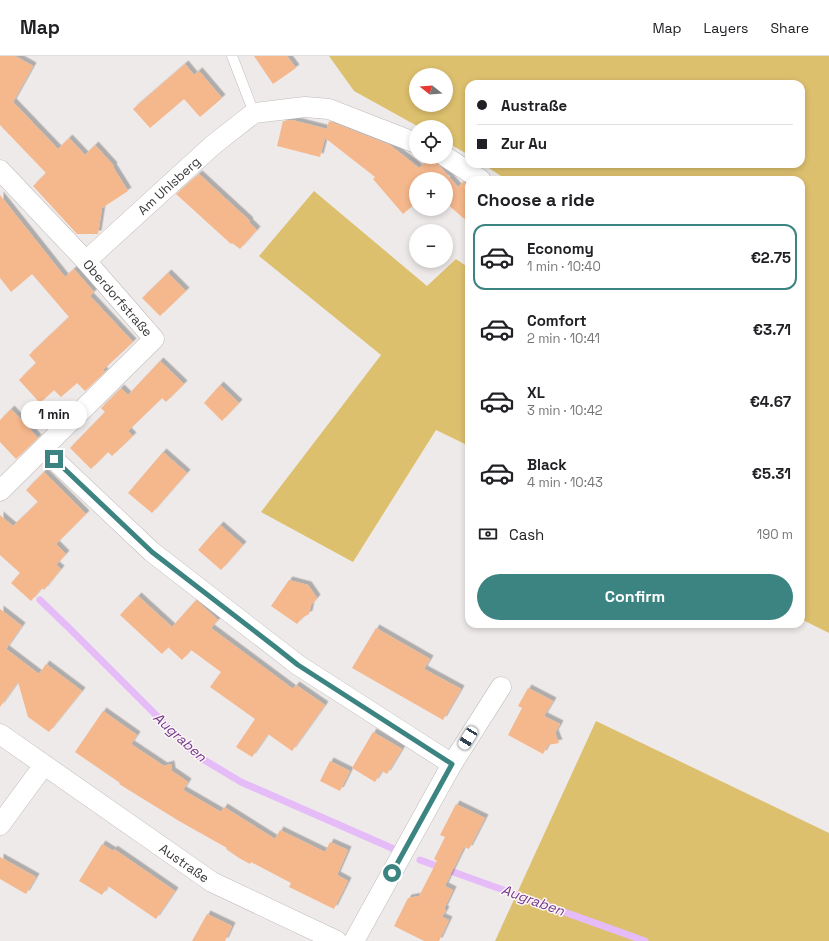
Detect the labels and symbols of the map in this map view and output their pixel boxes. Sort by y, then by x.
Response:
north arrow [409,68,453,112]
street label: Am Uhlsberg [134,153,203,218]
street label: Oberdorfstraße [80,256,156,340]
callout: 1 min [21,401,87,429]
route end [45,450,63,468]
water label: Augraben [150,708,211,766]
car [457,725,479,751]
street label: Austraße [156,840,213,886]
route start [383,864,401,882]
water label: Augraben [499,880,567,920]

